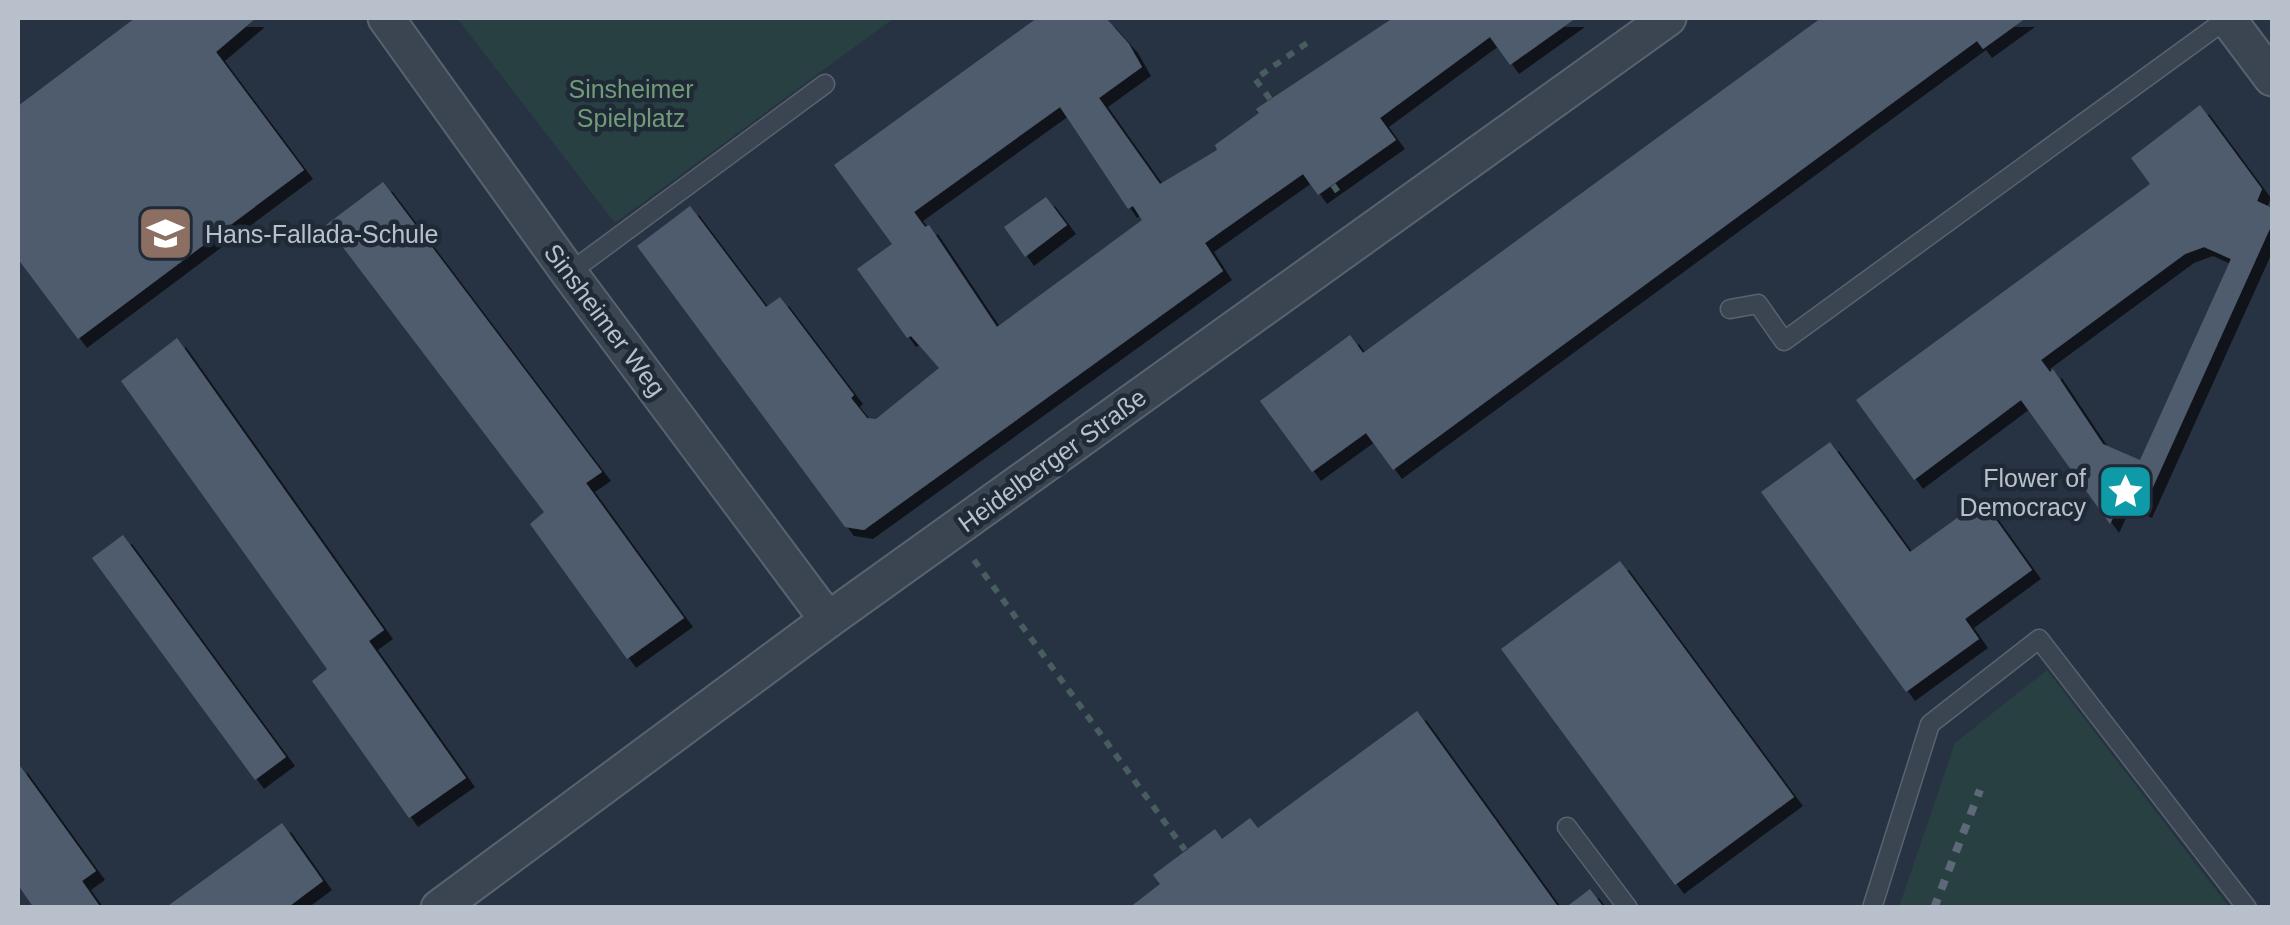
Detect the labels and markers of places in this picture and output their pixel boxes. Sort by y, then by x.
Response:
school or university icon: Hans-Fallada-Schule [136,204,196,264]
place label: Hans-Fallada-Schule [205,220,438,248]
place icon: Flower of Democracy [2095,462,2155,522]
place label: Flower of Democracy [1960,464,2086,521]

